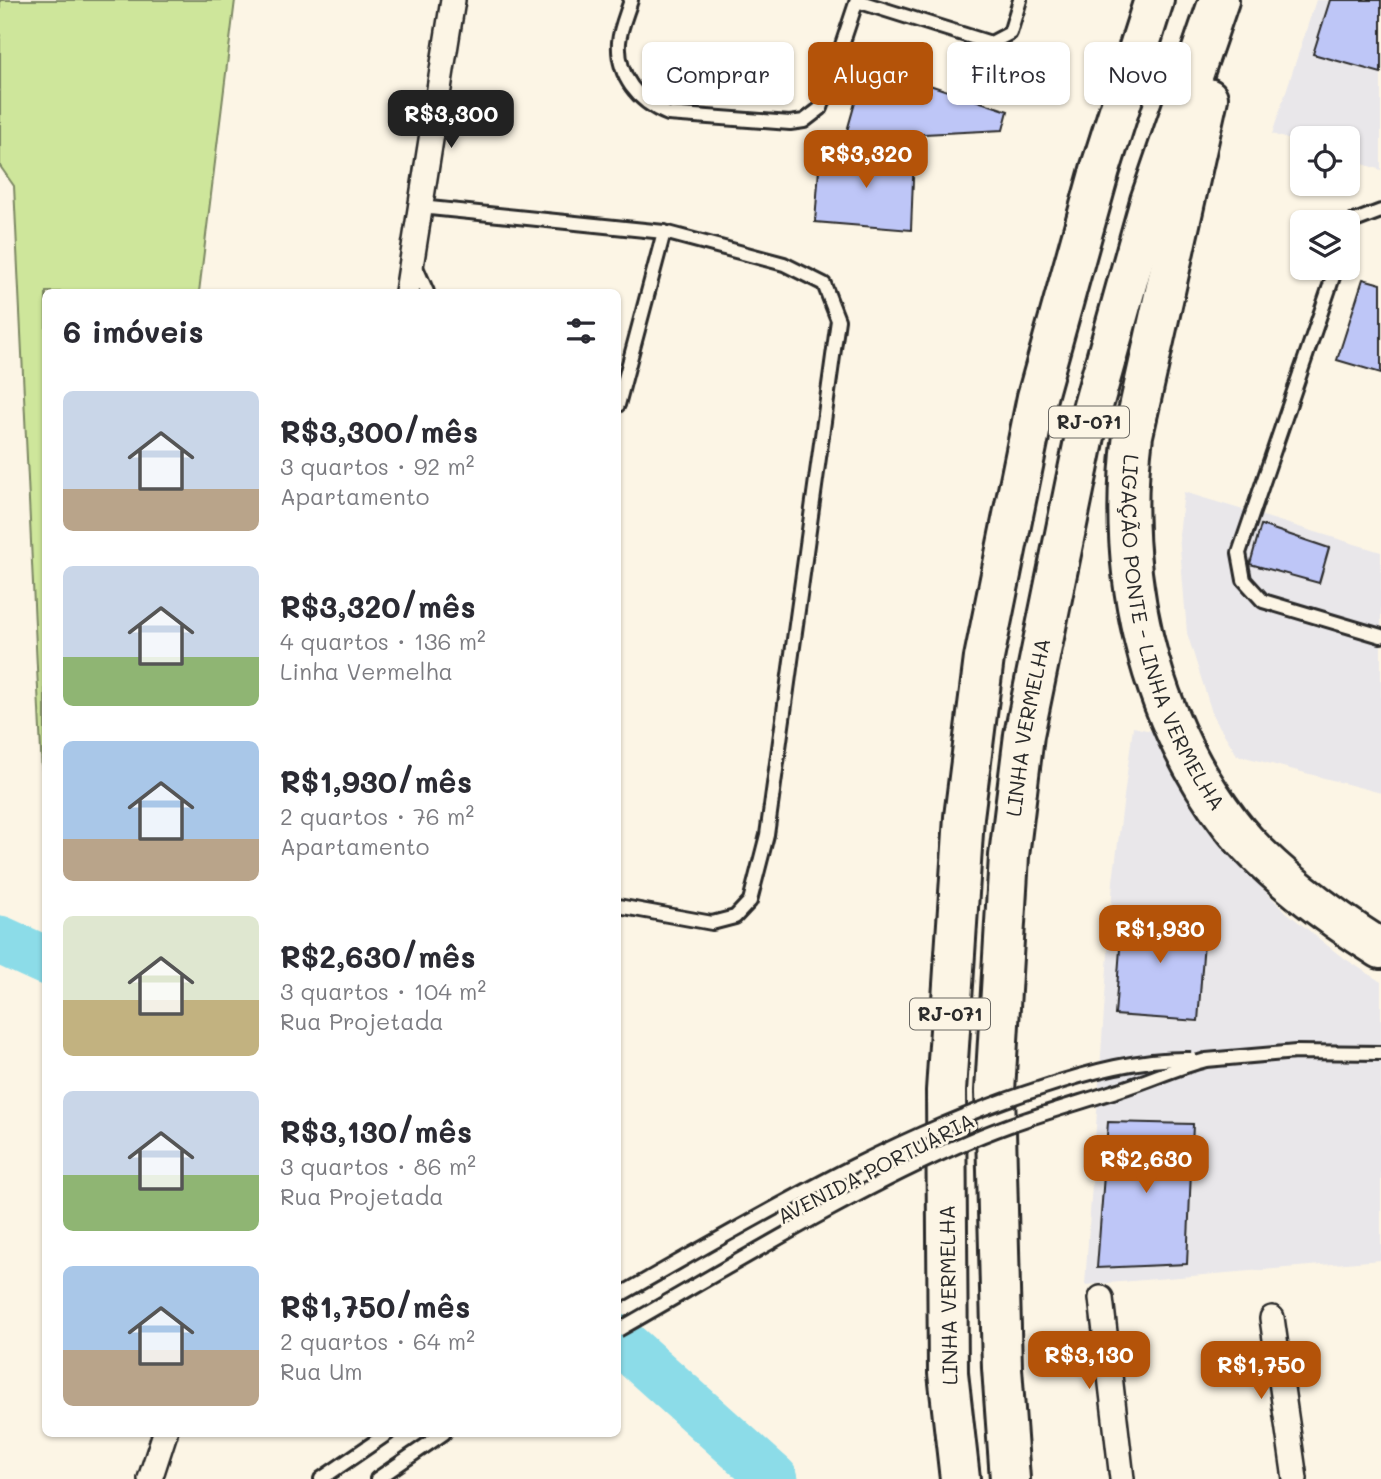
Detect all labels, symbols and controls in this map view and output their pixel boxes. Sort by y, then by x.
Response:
chip: Comprar [642,42,794,105]
chip: Alugar [808,42,933,105]
chip: Filtros [947,42,1070,105]
chip: Novo [1084,42,1191,105]
pin: R$3,300 [386,90,516,150]
text: R$3,300 [404,98,498,128]
map controls [1290,126,1360,280]
button: locate [1290,126,1360,196]
pin: R$3,320 [801,130,931,190]
text: R$3,320 [820,138,912,168]
button: layers [1290,210,1360,280]
text: 6 imóveis [63,311,204,351]
icon: filters [562,312,600,350]
road number: RJ-071 [1049,406,1129,438]
text: R$3,300/mês [280,411,478,451]
icon: home [119,419,203,503]
text: 3 quartos · 92 m² [280,451,475,481]
street label: LIGAÇÃO PONTE - LINHA VERMELHA [1116,453,1232,815]
text: Apartamento [280,481,430,511]
text: R$3,320/mês [280,586,476,626]
icon: home [119,594,203,678]
text: 4 quartos · 136 m² [280,626,486,656]
street label: LINHA VERMELHA [999,635,1055,818]
text: Linha Vermelha [280,656,453,686]
text: R$1,930/mês [280,761,472,801]
icon: home [119,769,203,853]
text: 2 quartos · 76 m² [280,801,474,831]
text: Apartamento [280,831,430,861]
pin: R$1,930 [1095,906,1225,965]
text: R$1,930 [1115,913,1205,943]
text: R$2,630/mês [280,936,476,976]
icon: home [119,944,203,1028]
text: 3 quartos · 104 m² [280,976,486,1006]
road number: RJ-071 [910,998,990,1030]
text: Rua Projetada [280,1006,444,1036]
street label: AVENIDA PORTUÁRIA [772,1106,978,1229]
text: R$3,130/mês [280,1111,472,1151]
icon: home [119,1119,203,1203]
pin: R$2,630 [1081,1136,1211,1195]
text: R$2,630 [1100,1143,1192,1173]
text: 3 quartos · 86 m² [280,1151,476,1181]
text: Rua Projetada [280,1181,444,1211]
street label: LINHA VERMELHA [932,1205,963,1385]
text: R$1,750/mês [280,1286,470,1326]
icon: home [119,1294,203,1378]
text: 2 quartos · 64 m² [280,1326,475,1356]
pin: R$3,130 [1024,1332,1154,1391]
text: R$3,130 [1044,1339,1134,1369]
pin: R$1,750 [1196,1342,1326,1401]
text: R$1,750 [1217,1349,1305,1379]
text: Rua Um [280,1356,363,1386]

